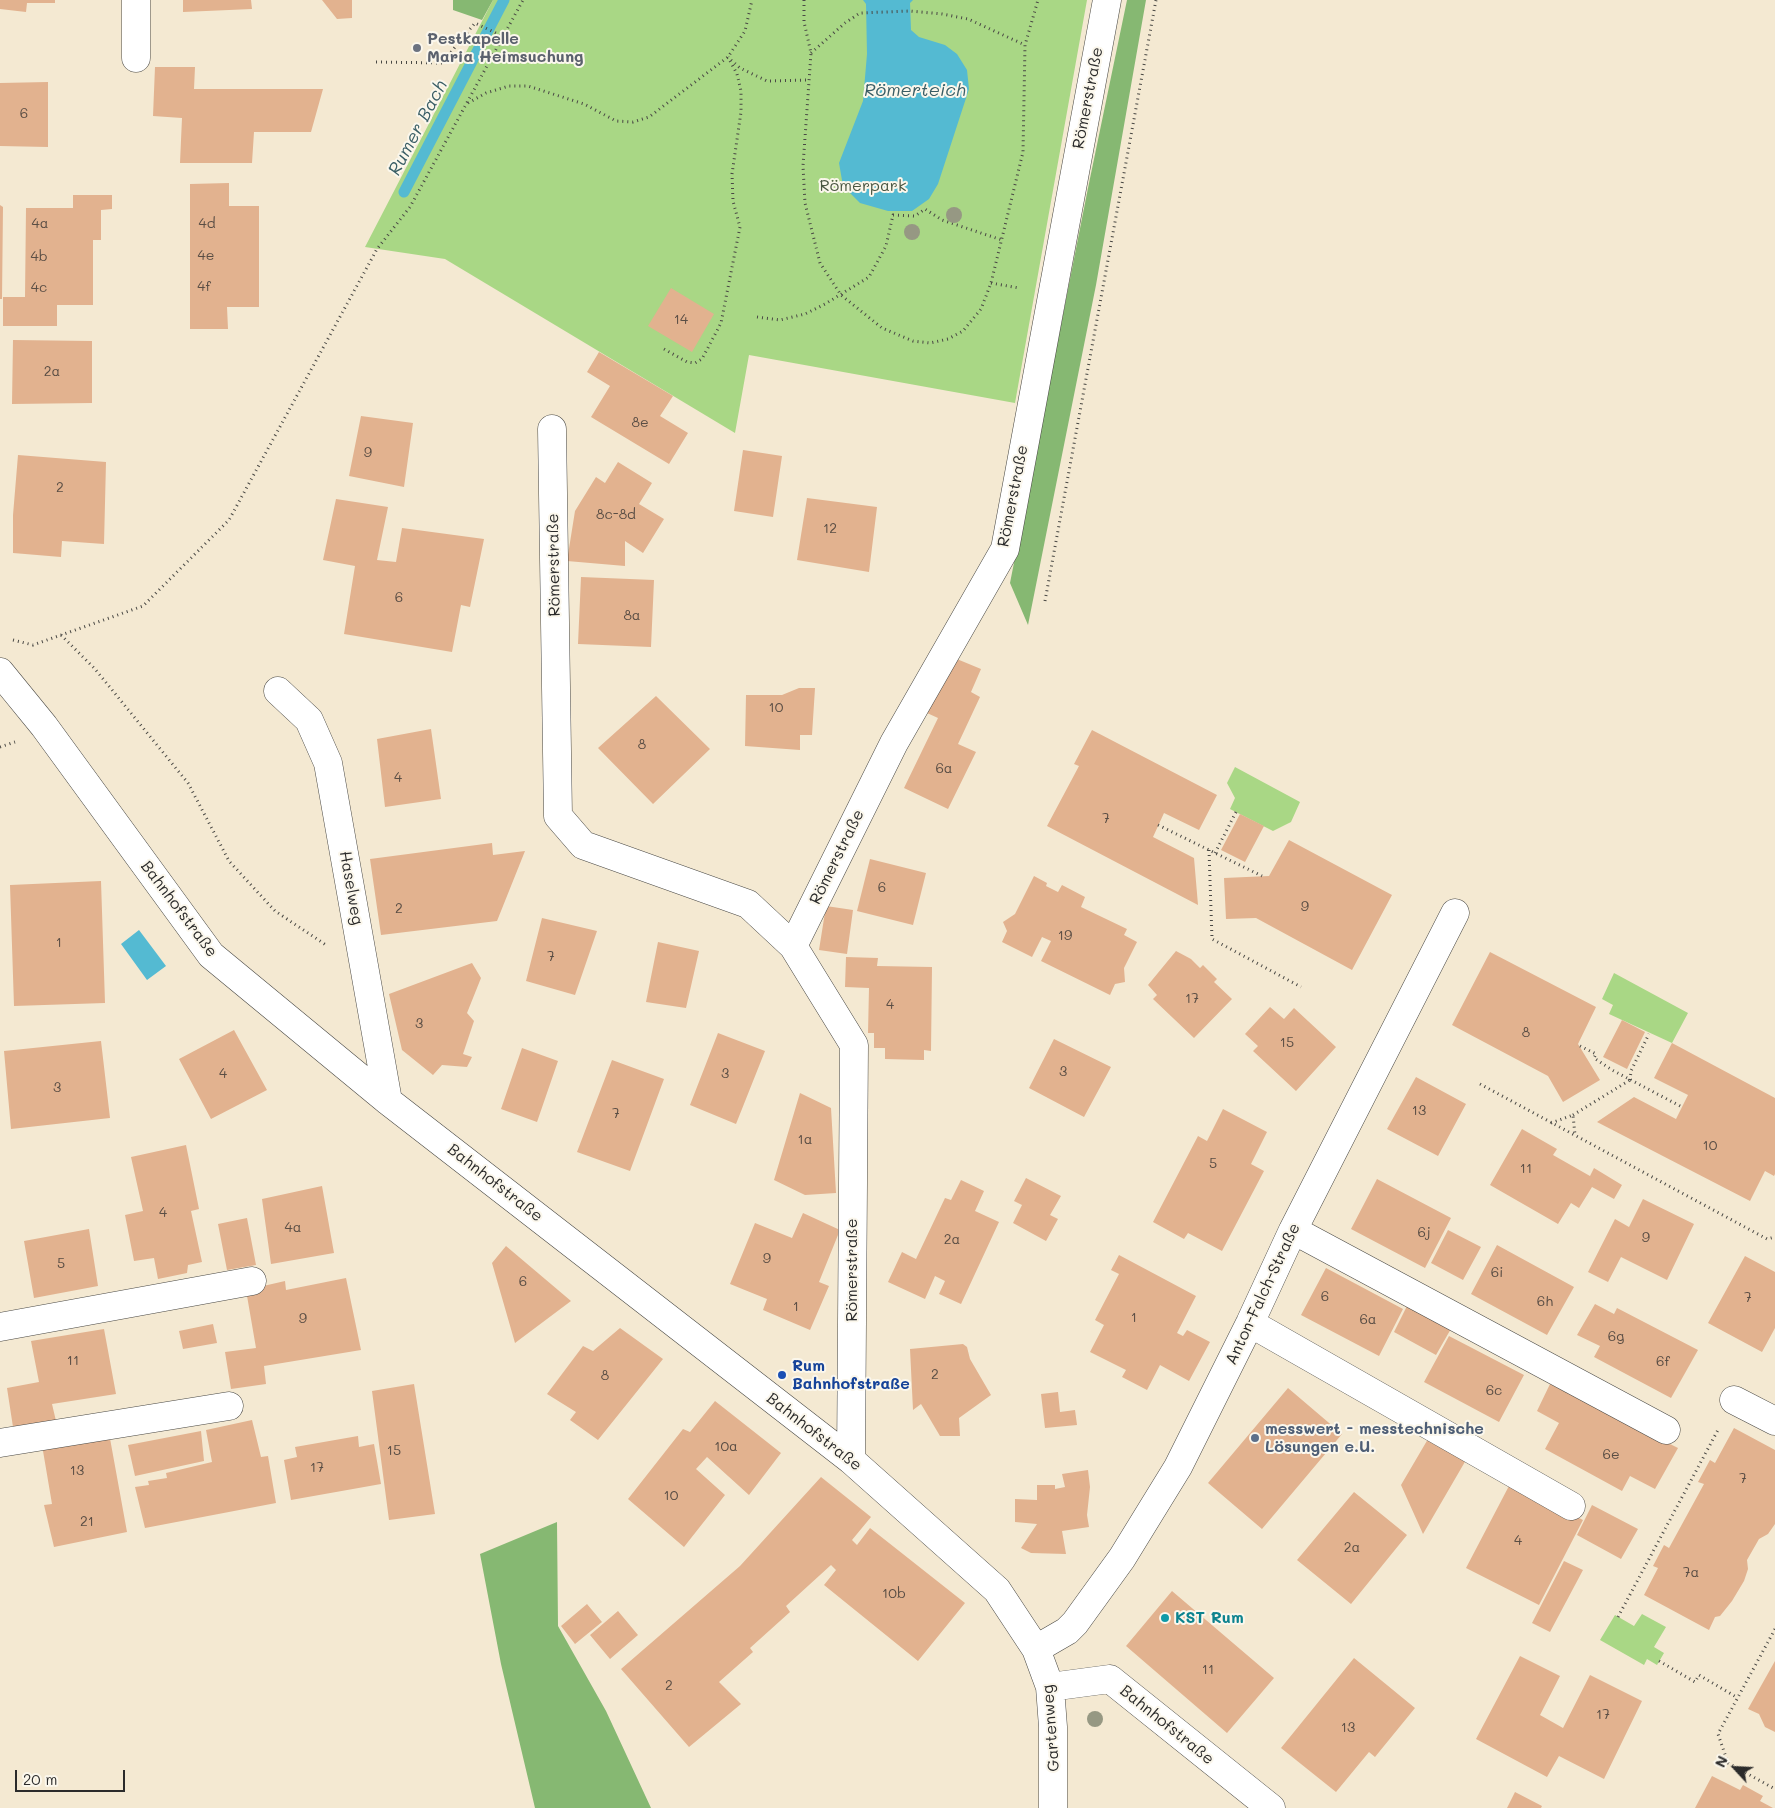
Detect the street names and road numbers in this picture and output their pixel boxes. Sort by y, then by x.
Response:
street label: Römerstraße [1069,45,1107,151]
street label: Römerstraße [994,443,1032,549]
street label: Römerstraße [544,513,564,617]
street label: Römerstraße [806,806,868,908]
street label: Haselweg [335,850,367,926]
street label: Bahnhofstraße [137,857,221,961]
street label: Bahnhofstraße [444,1140,546,1226]
street label: Römerstraße [842,1218,862,1322]
street label: Anton-Falch-Straße [1222,1220,1304,1368]
street label: Bahnhofstraße [763,1389,865,1475]
street label: Bahnhofstraße [1116,1681,1218,1769]
street label: Gartenweg [1038,1684,1064,1772]

